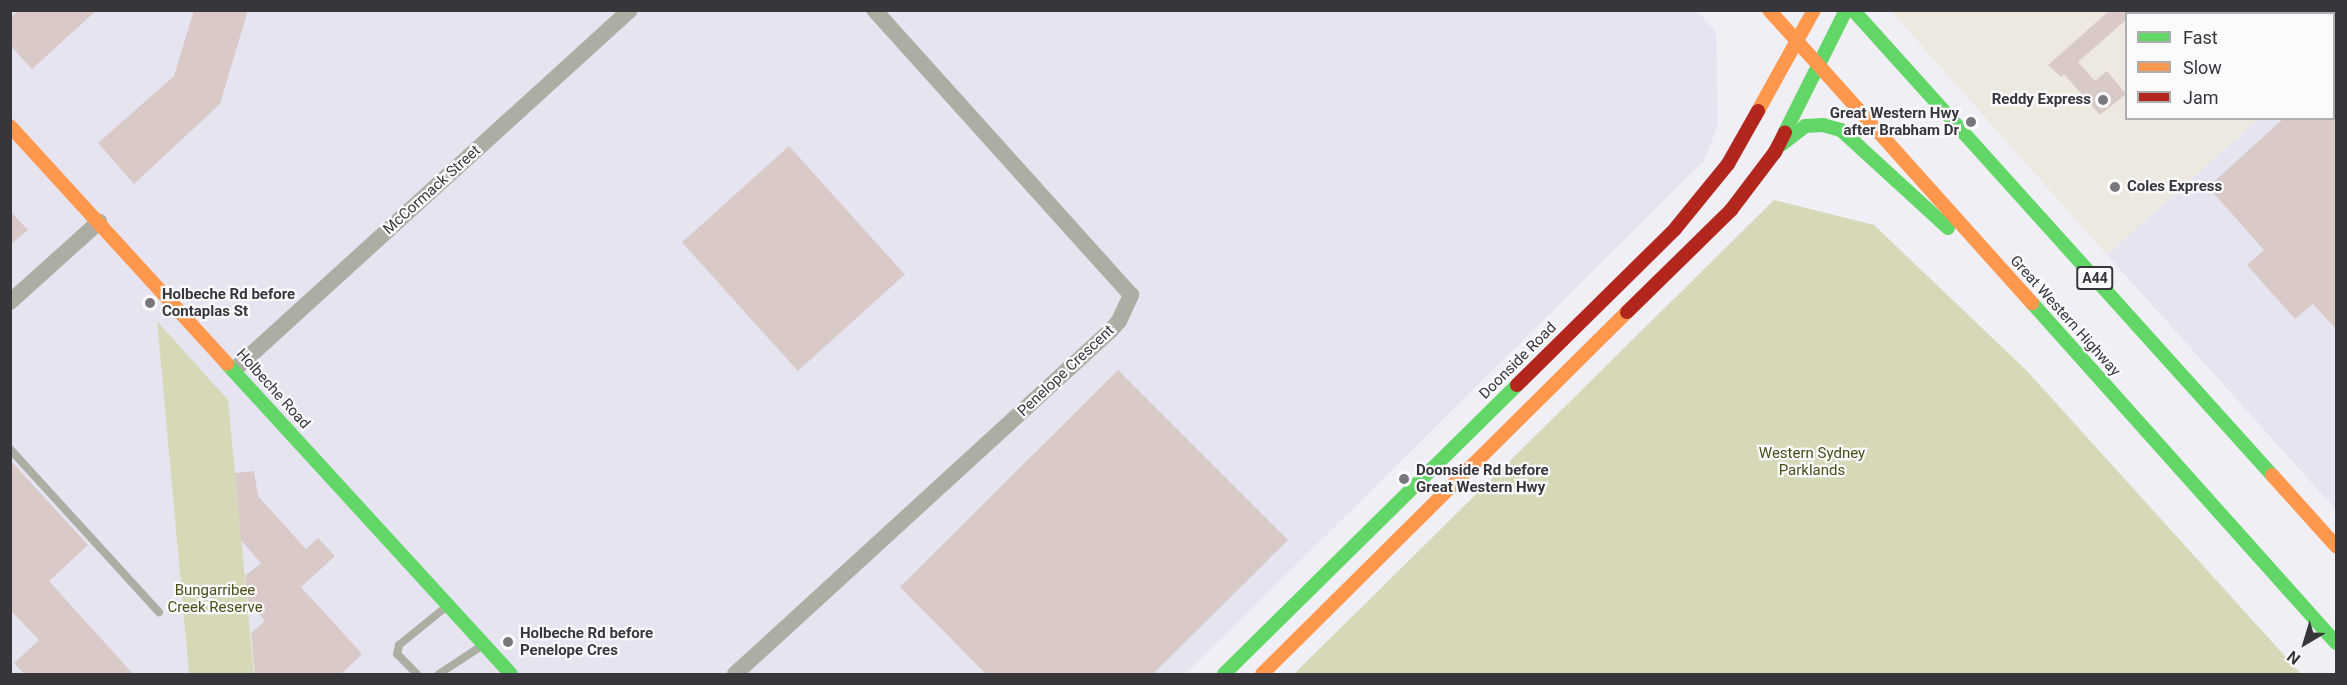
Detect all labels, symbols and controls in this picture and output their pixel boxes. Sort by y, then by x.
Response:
legend [2125,12,2335,120]
text: Fast [2183,27,2218,48]
text: Slow [2183,57,2222,78]
text: Jam [2183,87,2219,108]
place label: Reddy Express [1992,91,2091,109]
marker: Reddy Express [2096,93,2110,107]
place label: Great Western Hwy after Brabham Dr [1830,104,1959,139]
marker: Great Western Hwy after Brabham Dr [1964,115,1978,129]
street label: McCormack Street [380,142,484,238]
place label: Coles Express [2127,178,2222,196]
marker: Coles Express [2108,180,2122,194]
street label: Great Western Highway [2006,252,2124,380]
road number: A44 [2076,267,2114,289]
place label: Holbeche Rd before Contaplas St [162,285,295,320]
marker: Holbeche Rd before Contaplas St [143,296,157,310]
street label: Doonside Road [1476,319,1560,403]
street label: Penelope Crescent [1014,322,1118,420]
street label: Holbeche Road [232,345,314,433]
park label: Western Sydney Parklands [1759,444,1865,479]
place label: Doonside Rd before Great Western Hwy [1416,461,1549,496]
marker: Doonside Rd before Great Western Hwy [1397,472,1411,486]
park label: Bungarribee Creek Reserve [167,581,263,616]
north arrow [2275,613,2335,673]
place label: Holbeche Rd before Penelope Cres [520,624,653,659]
marker: Holbeche Rd before Penelope Cres [501,635,515,649]
text: N [2283,647,2304,669]

